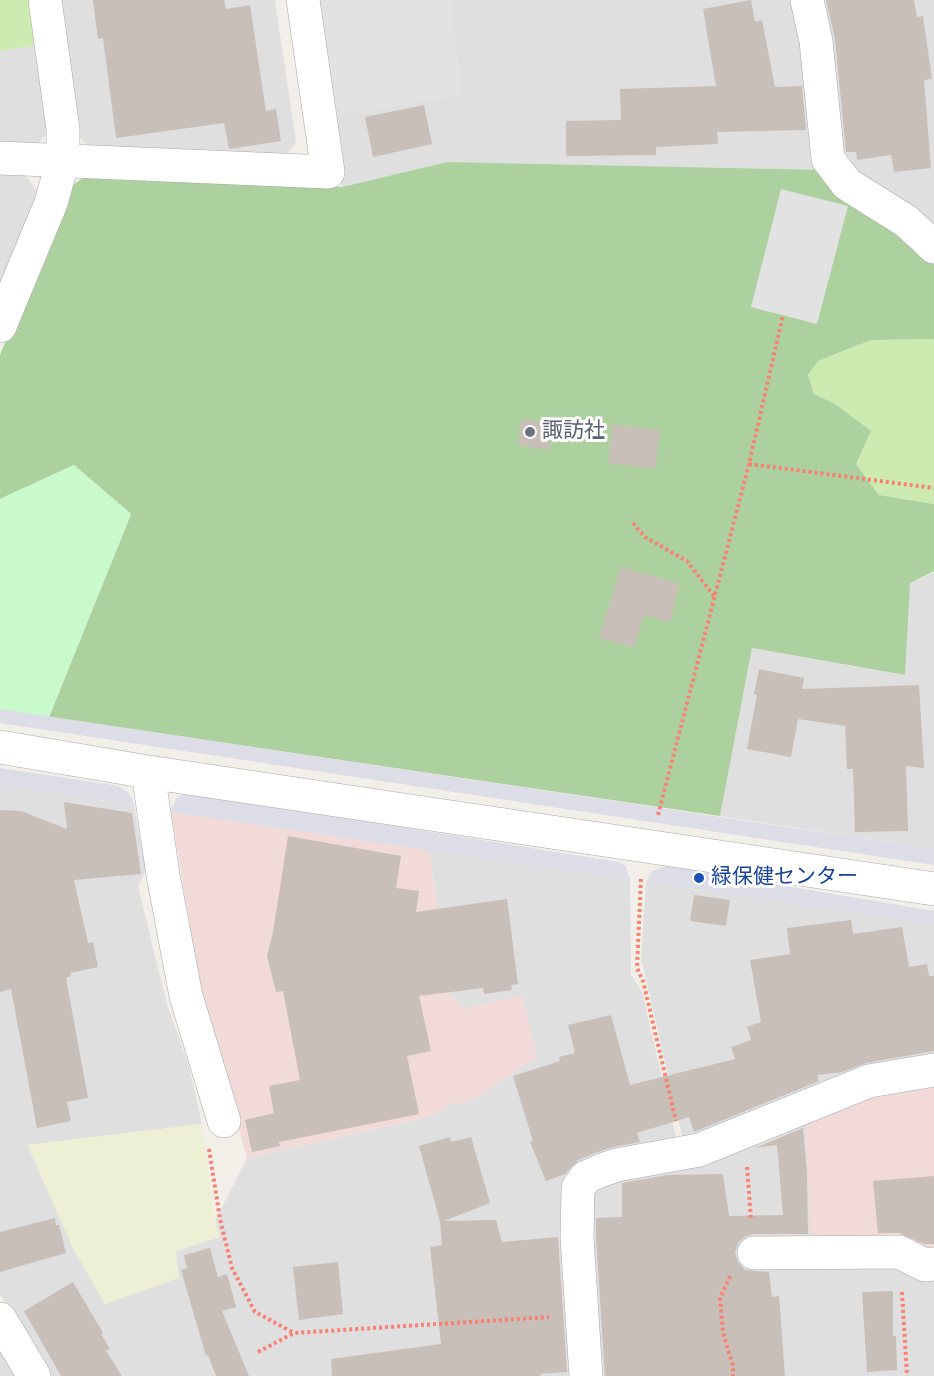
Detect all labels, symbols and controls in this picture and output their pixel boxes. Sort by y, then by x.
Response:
place label: 諏訪社 [542,419,605,445]
marker: 諏訪社 [523,425,537,439]
place label: 緑保健センター [711,865,858,891]
marker: 緑保健センター [692,871,706,885]

